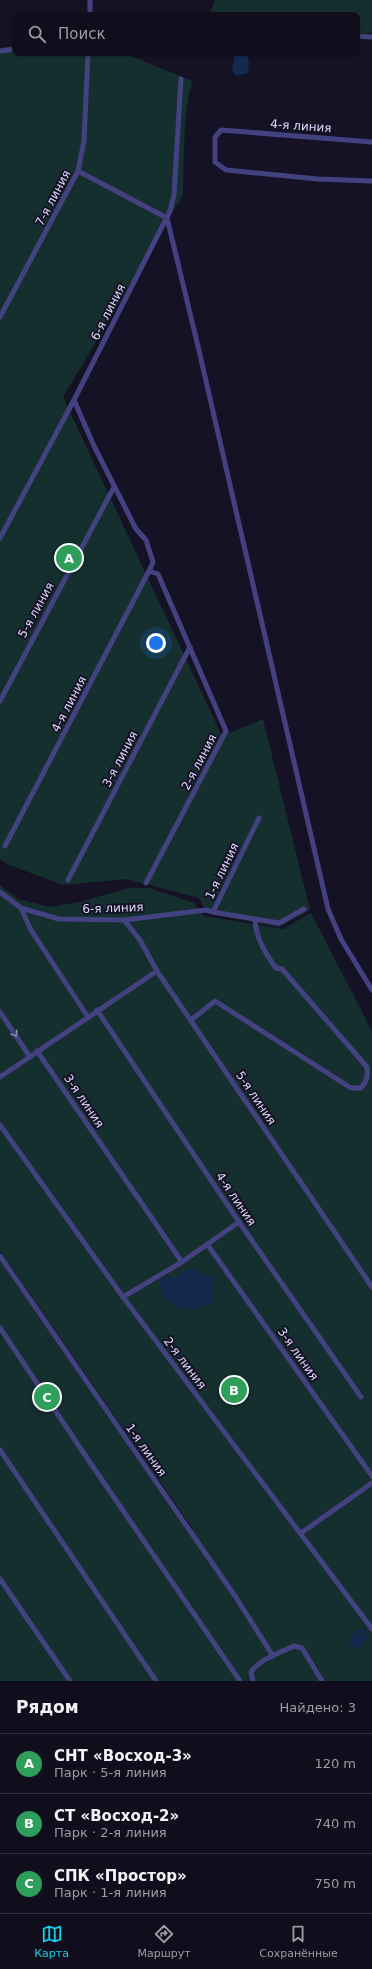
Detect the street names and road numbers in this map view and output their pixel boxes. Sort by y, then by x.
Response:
street label: 4-я линия [270,117,332,135]
street label: 7-я линия [32,168,74,228]
street label: 6-я линия [88,281,128,343]
street label: 5-я линия [15,580,57,640]
street label: 4-я линия [48,674,90,734]
street label: 3-я линия [99,729,141,789]
street label: 2-я линия [178,732,220,792]
street label: 1-я линия [202,840,242,902]
street label: 6-я линия [82,900,144,916]
street label: 5-я линия [233,1069,279,1127]
street label: 3-я линия [61,1072,107,1130]
street label: 4-я линия [213,1170,259,1228]
street label: 3-я линия [275,1325,321,1383]
street label: 2-я линия [161,1334,209,1392]
street label: 1-я линия [123,1421,169,1479]

